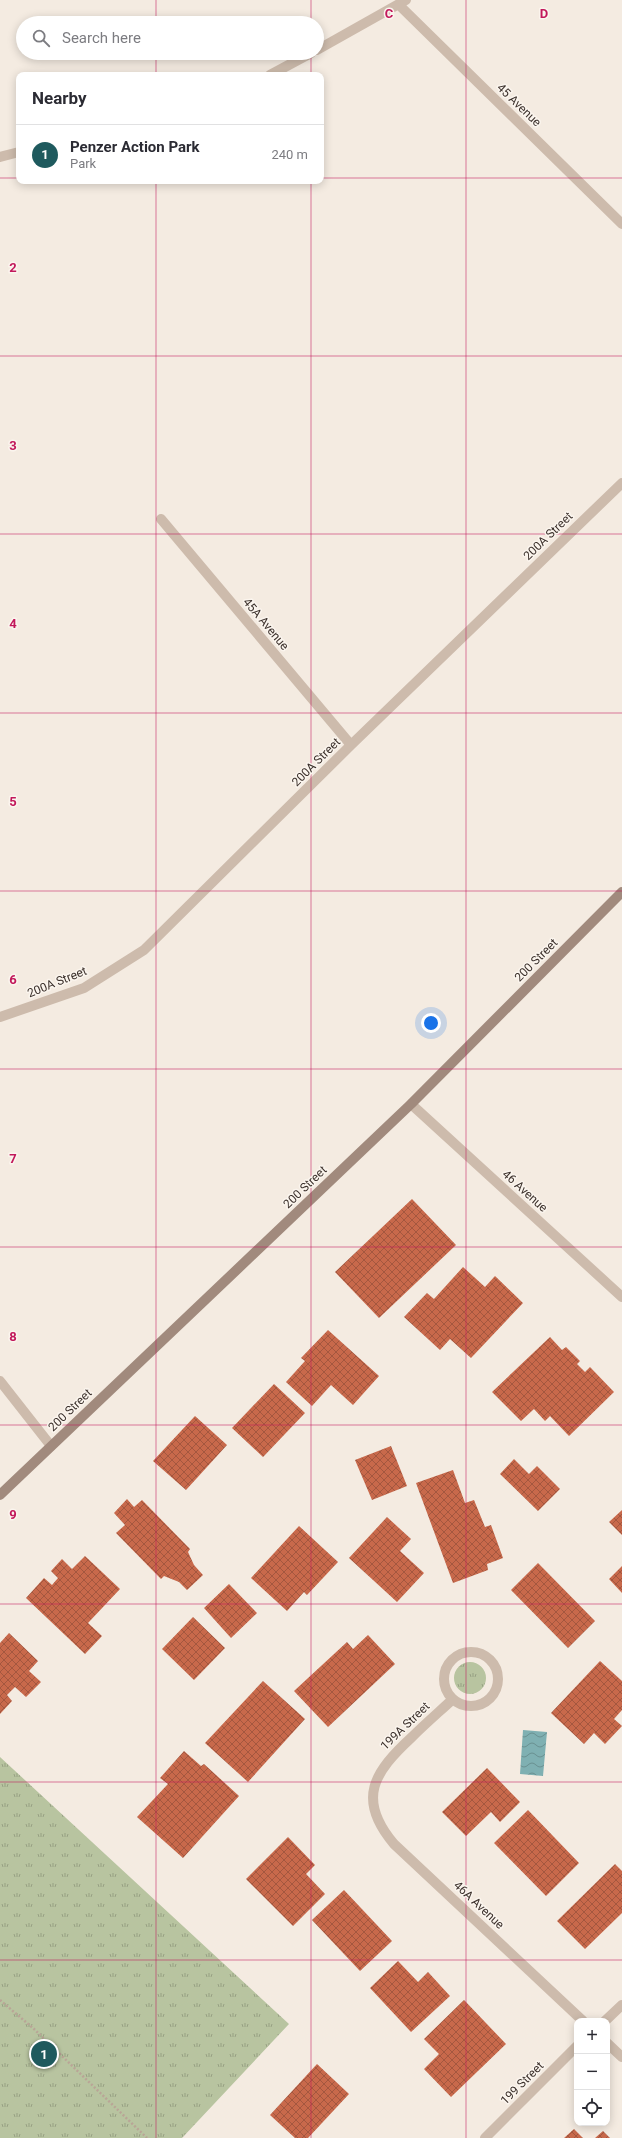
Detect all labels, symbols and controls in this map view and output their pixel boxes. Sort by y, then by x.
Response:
text: C [385,6,394,21]
text: D [540,6,548,21]
search box [16,16,324,60]
icon: search [30,27,52,49]
text: Search here [62,29,141,47]
street label: 45 Avenue [494,81,544,129]
text: Nearby [32,88,87,108]
text: Penzer Action Park [70,138,200,156]
text: 1 [41,147,49,162]
text: 240 m [271,147,308,162]
text: Park [70,156,96,171]
text: 2 [9,260,17,275]
text: 3 [9,438,17,453]
street label: 200A Street [521,509,575,563]
street label: 45A Avenue [240,595,292,653]
text: 4 [9,616,17,631]
street label: 200A Street [289,735,343,789]
text: 5 [9,794,17,809]
street label: 200 Street [512,936,560,984]
street label: 200A Street [25,964,89,1000]
text: 6 [9,972,17,987]
your location [421,1013,441,1033]
text: 7 [9,1151,17,1166]
street label: 200 Street [280,1163,330,1211]
street label: 46 Avenue [500,1167,550,1215]
text: 8 [9,1329,17,1344]
street label: 200 Street [45,1386,95,1434]
text: 9 [9,1507,17,1522]
street label: 199A Street [378,1699,432,1753]
street label: 46A Avenue [451,1878,507,1932]
map controls [574,2018,610,2126]
button: + [574,2018,610,2054]
pin: 1 [31,2039,57,2069]
button: − [574,2054,610,2090]
street label: 199 Street [498,2059,546,2107]
button: locate [574,2090,610,2126]

